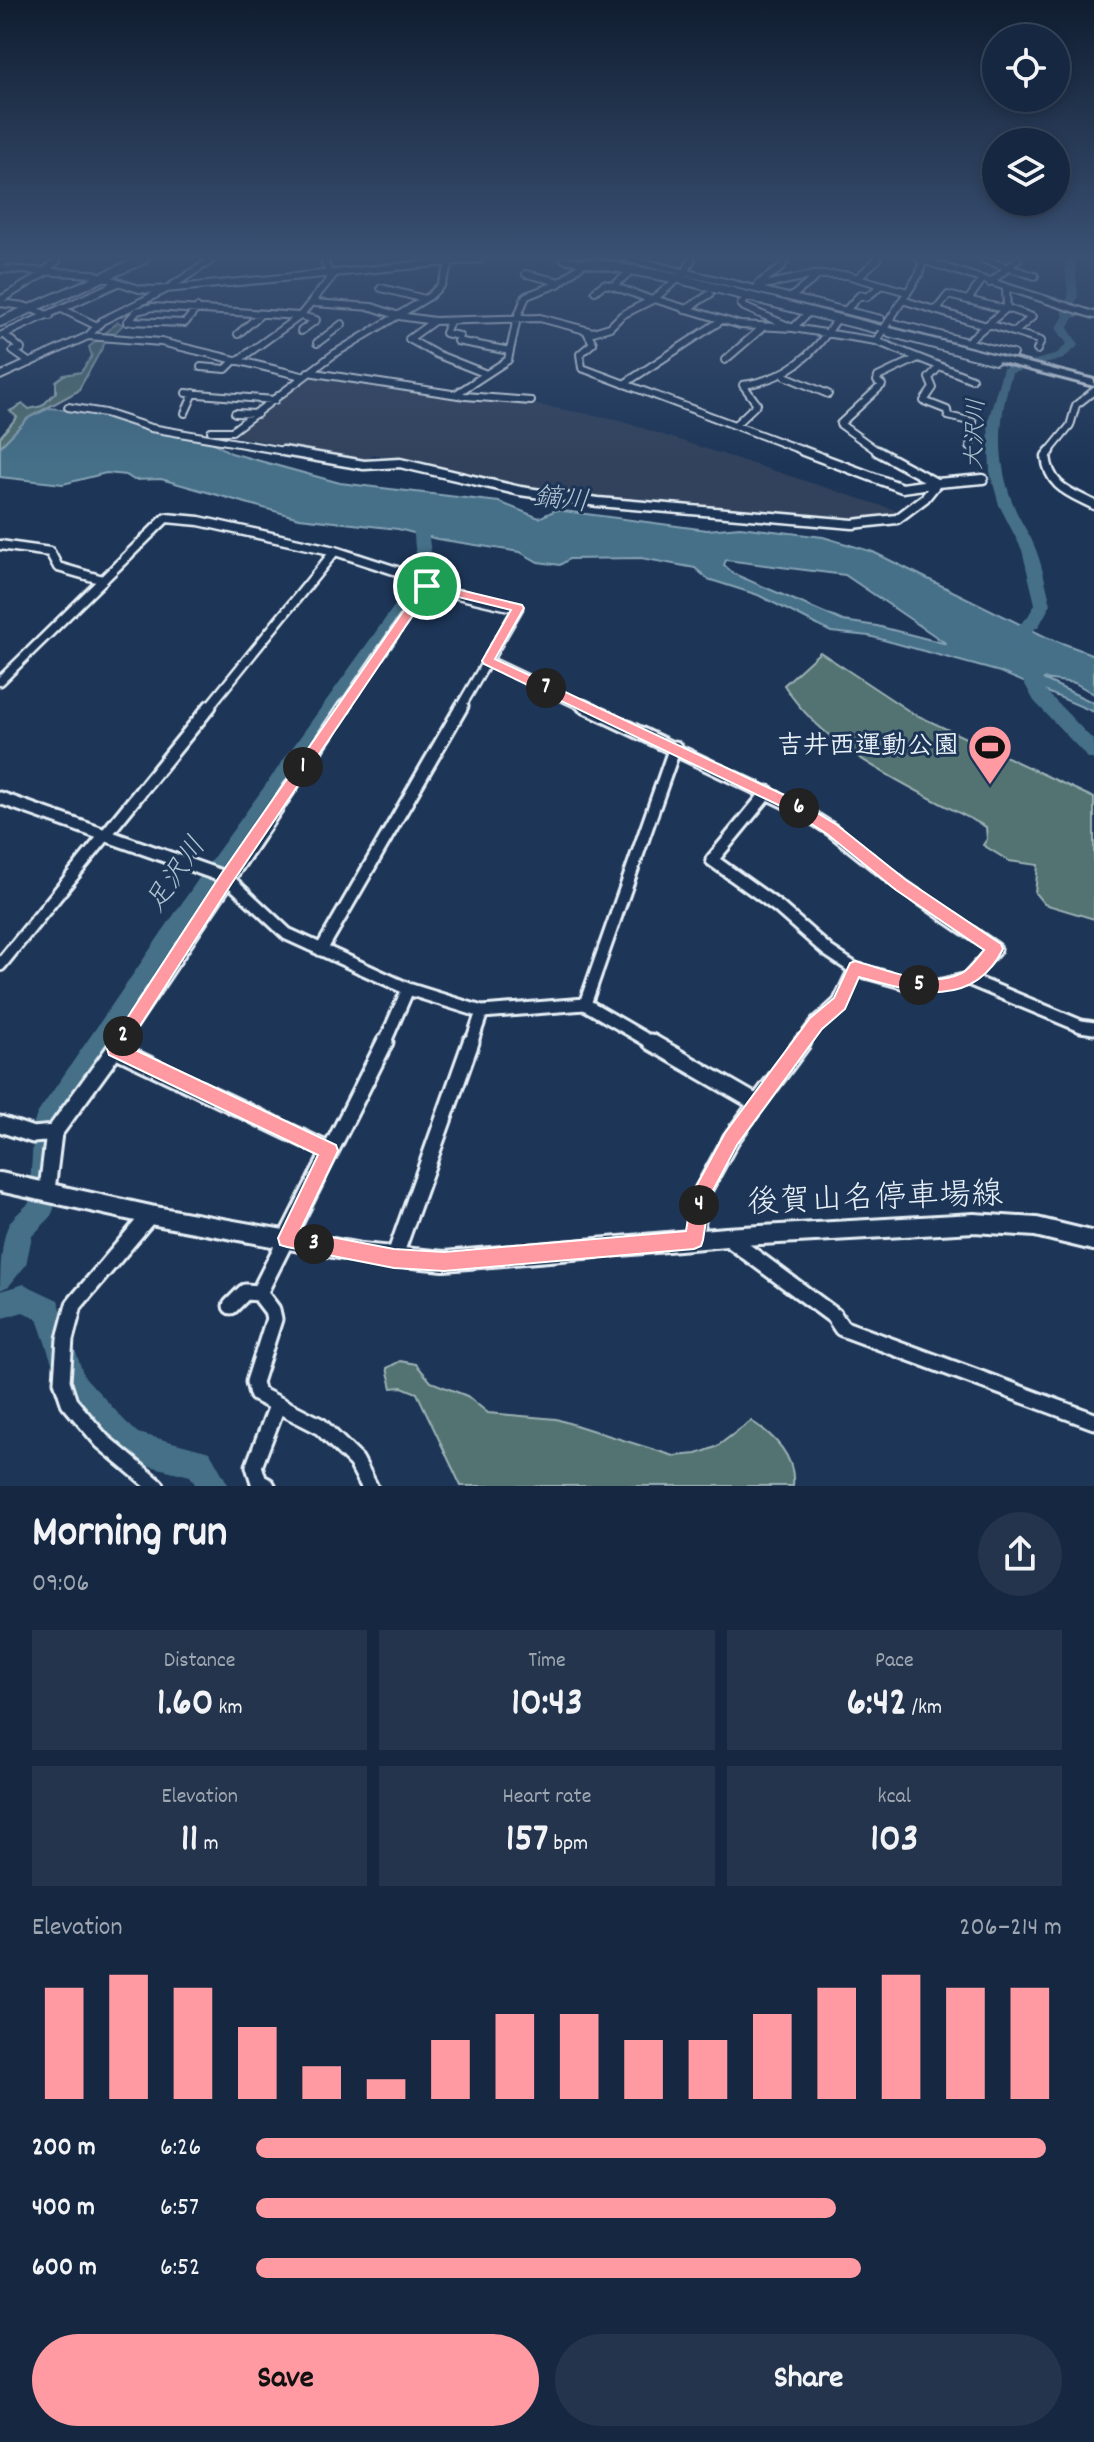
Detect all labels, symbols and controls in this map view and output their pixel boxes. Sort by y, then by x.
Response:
map controls [982,24,1070,216]
button: locate [982,24,1070,112]
button: layers [982,128,1070,216]
water label: 大沢川 [959,397,995,471]
water label: 鏑川 [531,479,591,525]
pin [393,552,461,620]
icon: arrive [405,564,449,608]
pin: 7 [526,668,566,708]
text: 7 [542,672,550,703]
sports icon: 吉井西運動公園 [966,723,1014,786]
place label: 吉井西運動公園 [777,729,959,766]
pin: 1 [283,747,323,787]
text: 1 [301,751,305,782]
pin: 6 [779,788,819,828]
text: 6 [794,792,804,823]
water label: 足沢川 [138,830,218,922]
pin: 5 [899,965,939,1005]
text: 5 [914,969,924,1000]
pin: 2 [103,1016,143,1056]
text: 2 [118,1020,128,1051]
street label: 後賀山名停車場線 [746,1174,1004,1228]
pin: 4 [679,1185,719,1225]
text: 4 [694,1189,704,1220]
pin: 3 [294,1224,334,1264]
text: 3 [309,1228,319,1259]
text: Morning run [32,1504,227,1567]
button: share [978,1512,1062,1596]
text: 09:06 [32,1566,89,1603]
text: Distance [164,1646,236,1677]
text: Time [528,1646,566,1677]
text: Pace [875,1646,914,1677]
text: 1.60 [157,1677,213,1734]
text: 10:43 [511,1677,583,1734]
text: 6:42 [846,1677,907,1734]
text: km [213,1693,243,1724]
text: /km [907,1693,942,1724]
text: Elevation [161,1782,238,1813]
text: Heart rate [503,1782,591,1813]
text: kcal [878,1782,911,1813]
text: 11 [181,1813,198,1870]
text: 157 [506,1813,548,1870]
text: 103 [870,1813,918,1870]
text: m [198,1829,219,1860]
text: bpm [548,1829,588,1860]
text: Elevation [32,1910,122,1947]
text: 206–214 m [959,1910,1062,1947]
text: 200 m [32,2130,96,2167]
text: 6:26 [160,2130,201,2167]
text: 400 m [32,2190,95,2227]
text: 6:57 [160,2190,199,2227]
text: 600 m [32,2250,97,2287]
text: 6:52 [160,2250,200,2287]
button: Save [32,2334,539,2426]
button: Share [555,2334,1062,2426]

